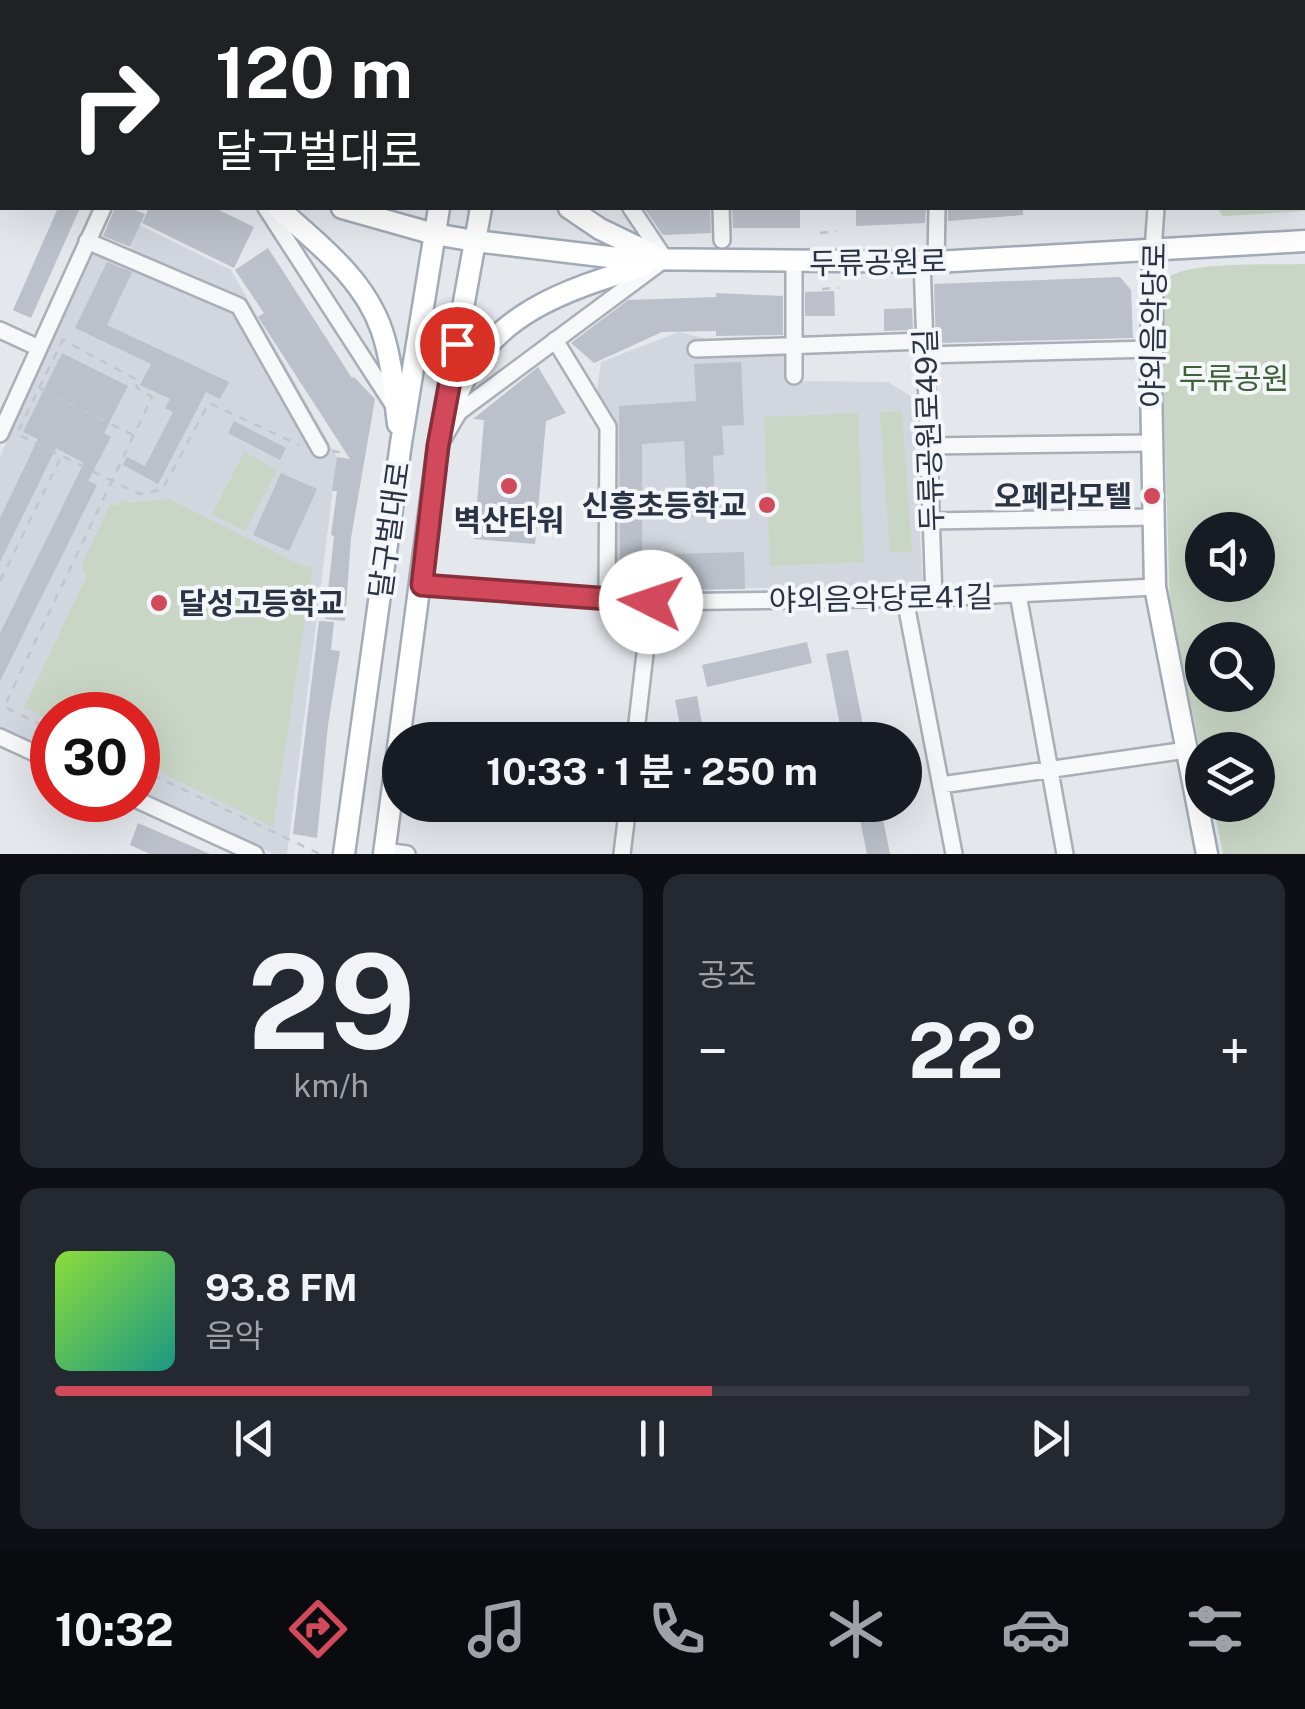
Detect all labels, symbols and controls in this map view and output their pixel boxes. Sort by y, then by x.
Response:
text: 120 m [215,31,413,114]
icon: right [50,40,180,170]
text: 달구벌대로 [215,124,422,177]
street label: 야외음악당로 [1134,242,1172,408]
street label: 두류공원로 [809,243,947,281]
pin [415,302,500,387]
icon: arrive [430,317,485,372]
street label: 두류공원로49길 [906,328,950,532]
park label: 두류공원 [1179,360,1289,396]
street label: 달구벌대로 [362,459,416,601]
marker: 벽산타워 [498,475,520,497]
place label: 오페라모텔 [994,478,1132,514]
marker: 오페라모텔 [1141,485,1163,507]
place label: 신흥초등학교 [581,487,747,523]
marker: 신흥초등학교 [756,494,778,516]
place label: 벽산타워 [454,502,564,538]
map controls [1185,512,1275,822]
button: sound [1185,512,1275,602]
position arrow [599,550,703,654]
street label: 야외음악당로41길 [769,578,993,618]
place label: 달성고등학교 [179,585,345,621]
marker: 달성고등학교 [148,592,170,614]
button: search [1185,622,1275,712]
speed limit sign: 30 [30,692,160,822]
button: layers [1185,732,1275,822]
text: 10:33 · 1 분 · 250 m [486,749,818,794]
text: 29 [247,926,415,1078]
text: 공조 [698,956,756,993]
text: 22° [908,1007,1039,1095]
text: − [698,1019,728,1083]
text: + [1220,1019,1250,1083]
text: km/h [294,1067,369,1104]
text: 93.8 FM [205,1265,358,1310]
text: 음악 [205,1317,264,1354]
icon: previous [227,1411,282,1466]
icon: pause [625,1411,680,1466]
icon: next [1023,1411,1078,1466]
icon: directions [283,1594,353,1664]
icon: music [462,1594,532,1664]
icon: phone [642,1594,712,1664]
icon: climate [821,1594,891,1664]
icon: car [1001,1594,1071,1664]
icon: filters [1180,1594,1250,1664]
text: 10:32 [55,1603,174,1656]

